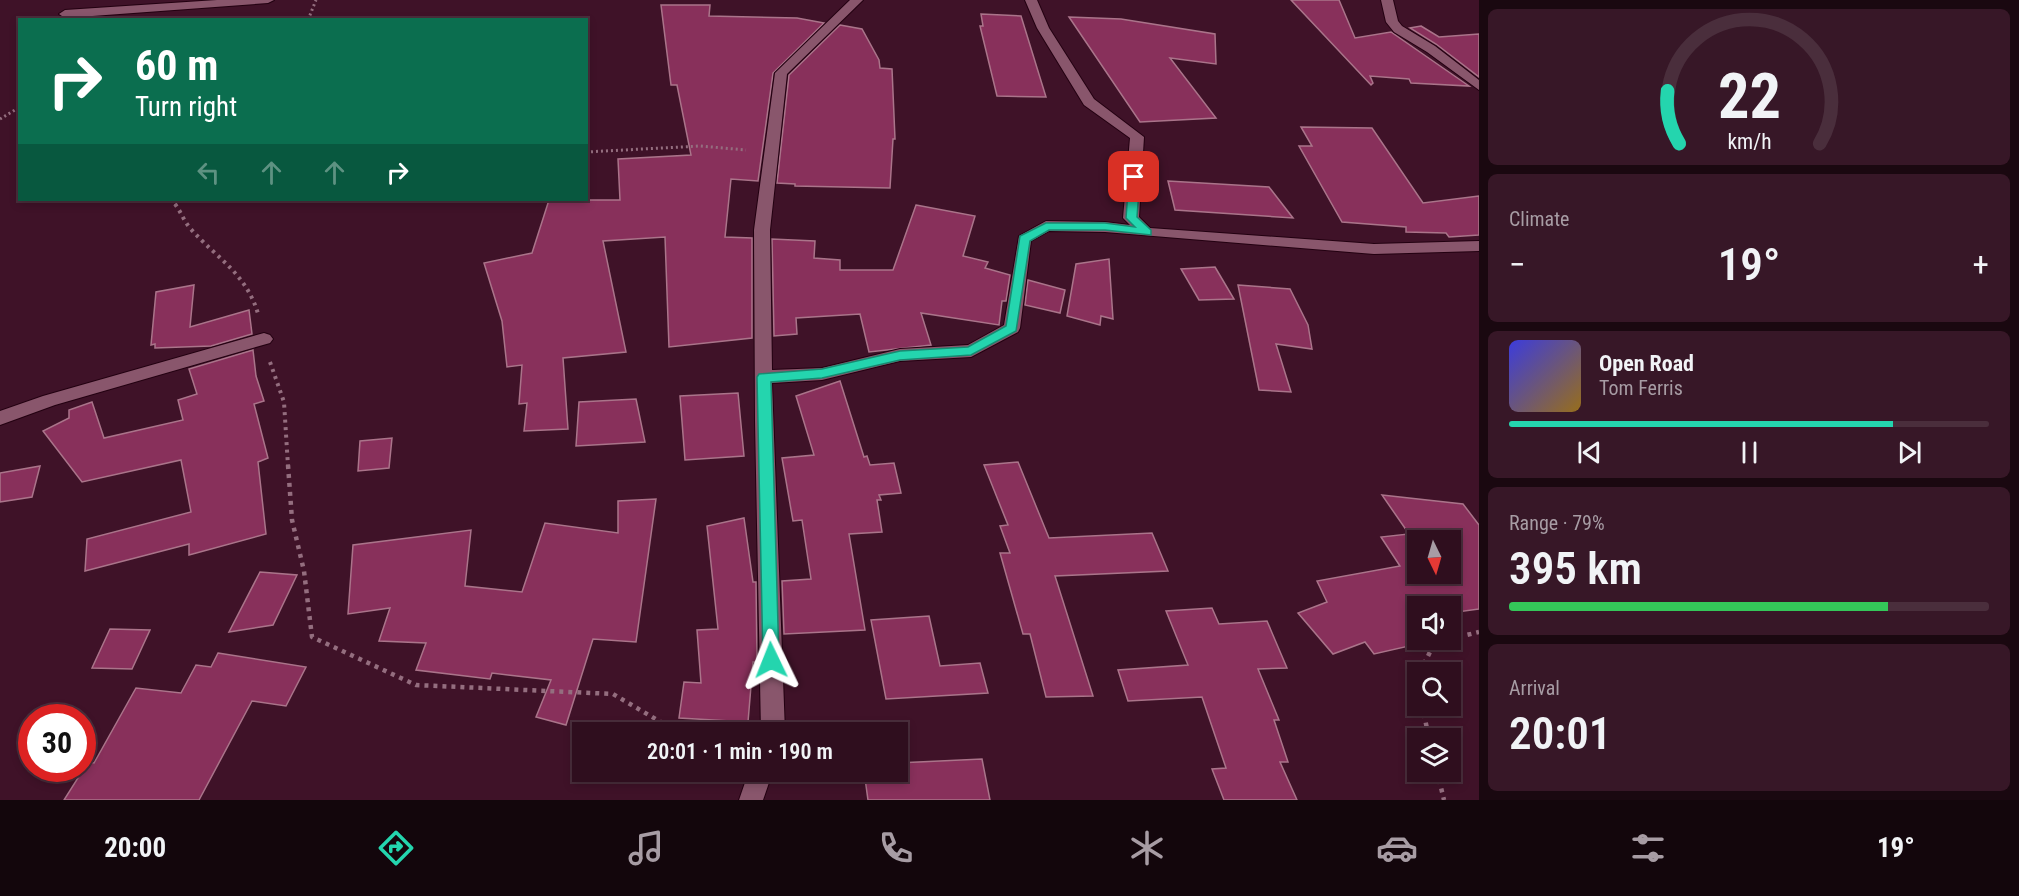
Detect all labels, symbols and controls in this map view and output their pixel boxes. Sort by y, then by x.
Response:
text: 60 m [135,41,218,90]
icon: right [36,42,114,120]
text: 22 [1717,60,1781,133]
text: Turn right [135,91,237,123]
text: km/h [1727,129,1771,154]
pin [1108,151,1159,202]
icon: left [192,156,225,189]
icon: ahead [255,156,288,189]
icon: ahead [318,156,351,189]
icon: right [381,156,414,189]
icon: arrive [1117,160,1150,193]
text: Climate [1509,207,1569,231]
text: 19° [1718,238,1780,291]
text: − [1509,245,1526,284]
text: + [1973,245,1989,284]
text: Open Road [1599,351,1694,376]
text: Tom Ferris [1599,376,1683,400]
icon: previous [1573,436,1606,469]
icon: pause [1733,436,1766,469]
icon: next [1893,436,1926,469]
text: Range · 79% [1509,511,1605,535]
north arrow [1407,530,1461,584]
map controls [1407,530,1461,782]
text: 395 km [1509,542,1642,595]
button: sound [1407,596,1461,650]
position arrow [739,628,803,692]
button: search [1407,662,1461,716]
text: Arrival [1509,676,1560,700]
speed limit sign: 30 [18,704,96,782]
text: 20:01 [1509,707,1611,760]
button: layers [1407,728,1461,782]
text: 20:01 · 1 min · 190 m [647,739,833,764]
icon: directions [375,827,417,869]
icon: music [625,827,667,869]
icon: phone [875,827,917,869]
icon: climate [1126,827,1168,869]
icon: car [1376,827,1418,869]
icon: filters [1627,827,1669,869]
text: 20:00 [104,832,166,864]
text: 19° [1877,832,1915,864]

